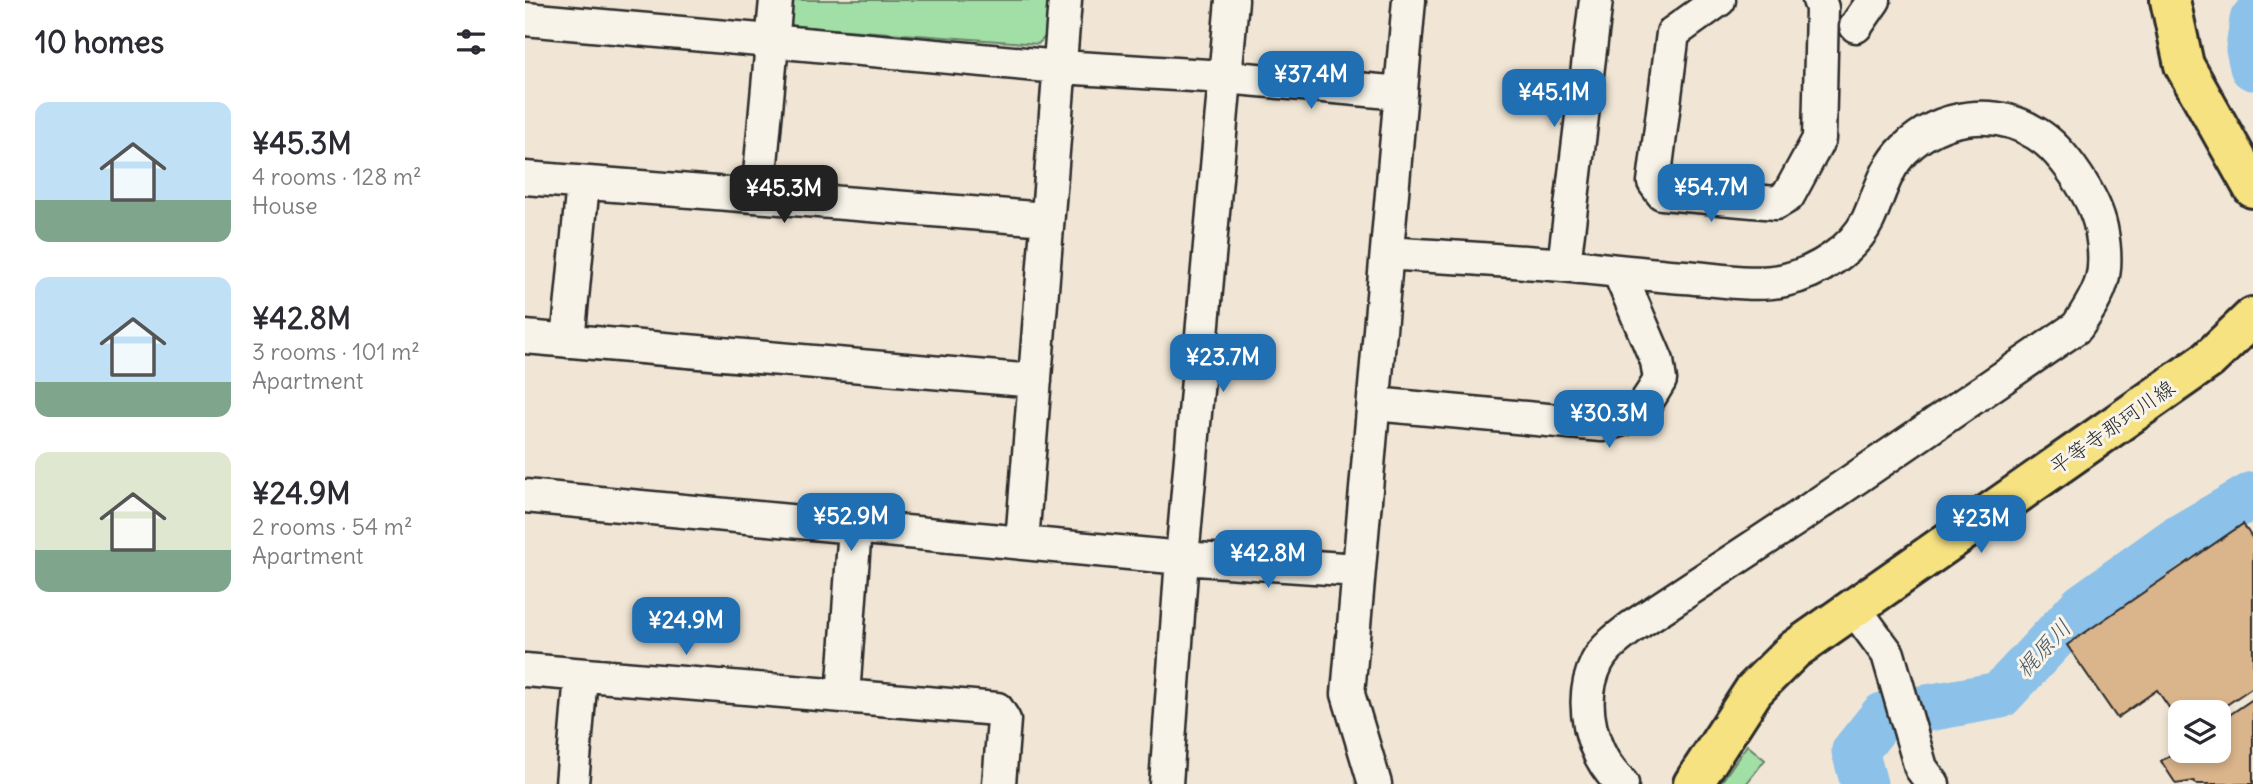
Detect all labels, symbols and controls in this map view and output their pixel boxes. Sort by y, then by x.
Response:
text: 10 homes [35,23,164,61]
icon: filters [452,23,490,61]
pin: ¥37.4M [1254,52,1368,111]
text: ¥37.4M [1274,59,1348,88]
pin: ¥45.1M [1497,69,1611,129]
text: ¥45.1M [1518,77,1590,106]
text: ¥45.3M [252,124,352,162]
icon: home [91,130,175,214]
text: 4 rooms · 128 m² [252,162,422,191]
pin: ¥54.7M [1654,164,1768,224]
pin: ¥45.3M [727,166,841,225]
text: ¥54.7M [1674,172,1748,201]
text: ¥45.3M [746,173,822,202]
text: House [252,191,318,220]
text: ¥42.8M [252,299,351,337]
icon: home [91,305,175,389]
pin: ¥23.7M [1166,334,1280,394]
text: 3 rooms · 101 m² [252,337,420,366]
text: ¥23.7M [1186,342,1260,371]
text: Apartment [252,366,364,395]
street label: 平等寺那珂川線 [2044,374,2180,480]
pin: ¥30.3M [1552,391,1666,450]
text: ¥30.3M [1570,398,1648,427]
text: ¥24.9M [252,474,351,512]
icon: home [91,480,175,564]
pin: ¥52.9M [794,494,908,553]
pin: ¥23M [1940,496,2022,555]
text: ¥52.9M [813,501,889,530]
text: ¥23M [1952,503,2010,532]
text: 2 rooms · 54 m² [252,512,413,541]
pin: ¥42.8M [1211,530,1325,590]
text: ¥42.8M [1230,538,1306,567]
text: Apartment [252,541,364,570]
pin: ¥24.9M [629,598,743,657]
text: ¥24.9M [648,605,724,634]
water label: 梶原川 [2009,613,2077,683]
map controls [2168,700,2231,763]
button: layers [2168,700,2231,763]

